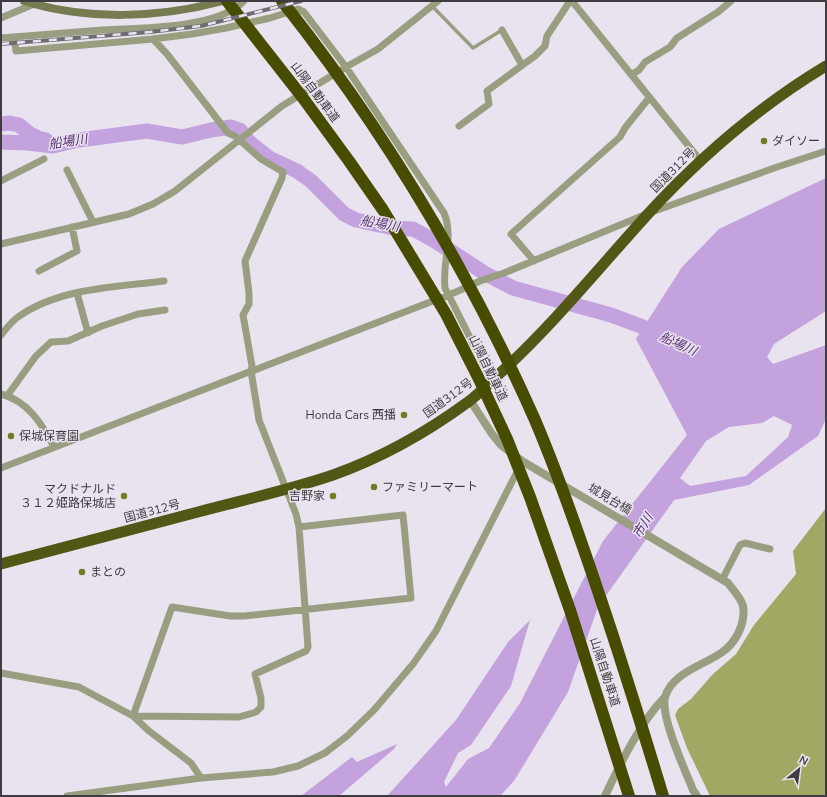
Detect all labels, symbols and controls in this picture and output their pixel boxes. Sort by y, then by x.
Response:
street label: 山陽自動車道 [287,58,343,126]
water label: 船場川 [47,130,91,154]
place label: ダイソー [772,133,820,149]
marker: ダイソー [759,136,769,146]
street label: 国道312号 [647,144,699,196]
water label: 船場川 [359,212,403,237]
water label: 船場川 [657,328,701,361]
street label: 山陽自動車道 [465,332,511,404]
street label: 国道312号 [420,375,476,421]
place label: Honda Cars 西播 [306,407,396,423]
marker: Honda Cars 西播 [399,410,409,420]
place label: 保城保育園 [19,428,79,444]
marker: 保城保育園 [6,431,16,441]
place label: ファミリーマート [382,479,478,495]
street label: 城見台橋 [585,480,635,518]
place label: マクドナルド ３１２姫路保城店 [20,481,116,511]
marker: ファミリーマート [369,482,379,492]
place label: 吉野家 [289,488,325,504]
marker: マクドナルド ３１２姫路保城店 [119,491,129,501]
marker: 吉野家 [328,491,338,501]
street label: 国道312号 [122,496,182,526]
water label: 市川 [628,509,659,542]
place label: まとの [90,564,126,580]
marker: まとの [77,567,87,577]
street label: 山陽自動車道 [586,635,624,709]
north arrow [779,749,819,789]
text: N [796,752,811,769]

